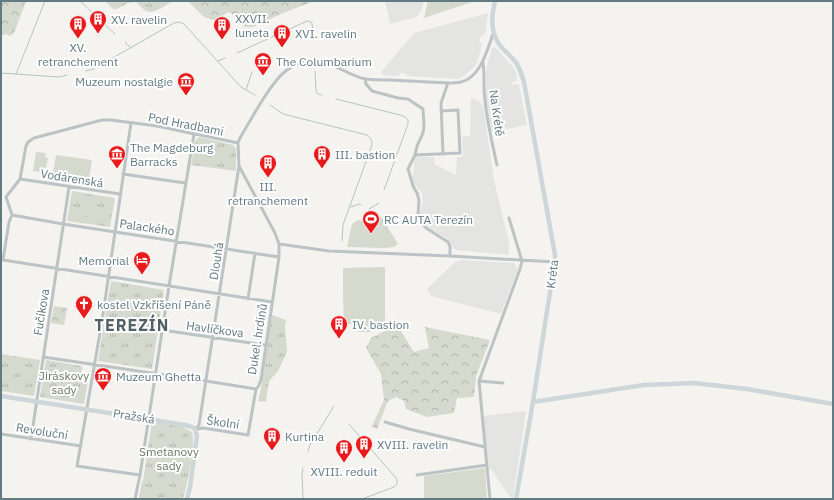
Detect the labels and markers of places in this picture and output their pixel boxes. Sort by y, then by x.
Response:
building icon: XV. ravelin [88,9,108,34]
place label: XXVII. luneta [235,11,270,40]
place label: XV. ravelin [111,12,167,27]
building icon: XV. retranchement [68,14,88,39]
building icon: XXVII. luneta [212,15,232,40]
building icon: XVI. ravelin [272,23,292,48]
place label: XVI. ravelin [295,26,357,41]
place label: XV. retranchement [38,40,118,69]
museum icon: The Columbarium [253,51,273,76]
place label: The Columbarium [276,54,372,69]
museum icon: Muzeum nostalgie [176,71,196,96]
place label: Muzeum nostalgie [75,74,173,89]
place label: The Magdeburg Barracks [130,140,214,169]
museum icon: The Magdeburg Barracks [107,144,127,169]
building icon: III. bastion [312,144,332,169]
place label: III. bastion [335,147,395,162]
building icon: III. retranchement [258,153,278,178]
place label: III. retranchement [228,179,308,208]
sports icon: RC AUTA Terezín [361,209,381,234]
place label: RC AUTA Terezín [384,212,473,227]
hotel icon: Memorial [132,250,152,275]
place label: Memorial [78,253,129,268]
church icon: kostel Vzkříšení Páně [74,294,94,319]
place label: kostel Vzkříšení Páně [97,297,211,312]
building icon: IV. bastion [329,314,349,339]
place label: IV. bastion [352,317,409,332]
museum icon: Muzeum Ghetta [93,366,113,391]
place label: Muzeum Ghetta [116,369,202,384]
building icon: Kurtina [262,426,282,451]
place label: Kurtina [285,429,325,444]
building icon: XVIII. ravelin [354,434,374,459]
place label: XVIII. ravelin [377,437,448,452]
building icon: XVIII. reduit [334,438,354,463]
place label: XVIII. reduit [310,464,378,479]

